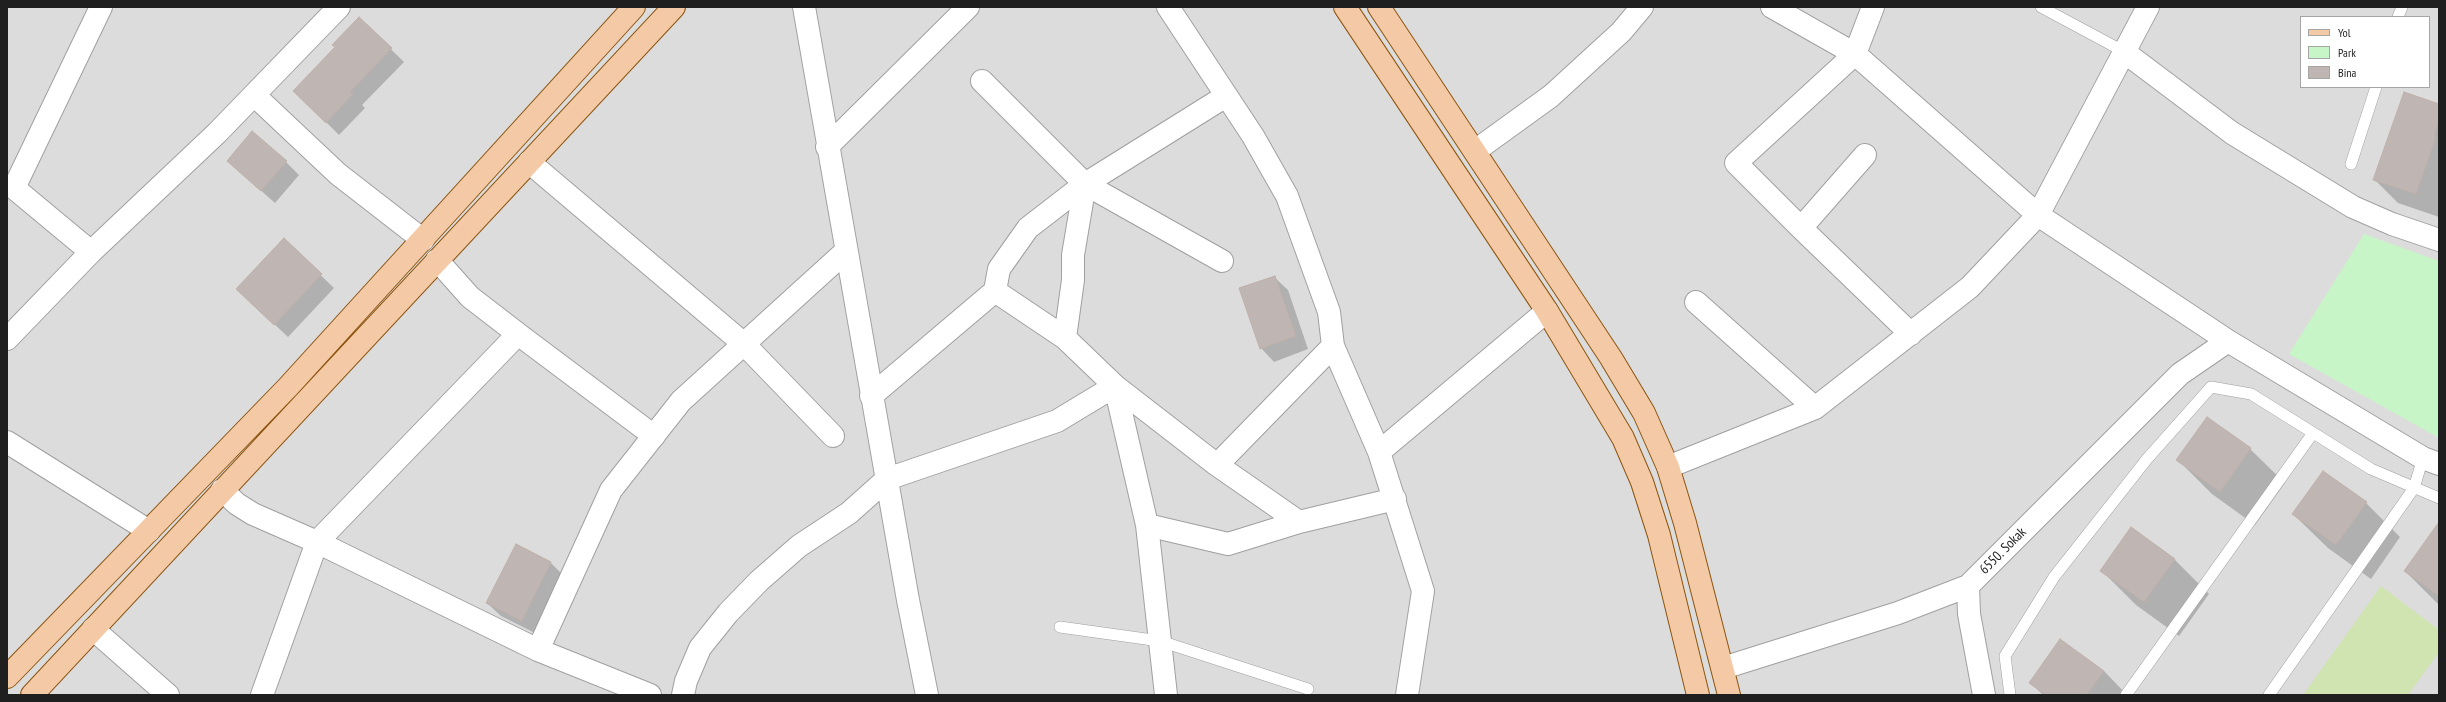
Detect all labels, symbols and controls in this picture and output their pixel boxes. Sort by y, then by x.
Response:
legend [2300,16,2430,88]
text: Yol [2338,25,2351,40]
text: Park [2338,45,2356,60]
text: Bina [2338,65,2356,80]
street label: 6550. Sokak [1976,524,2030,578]

